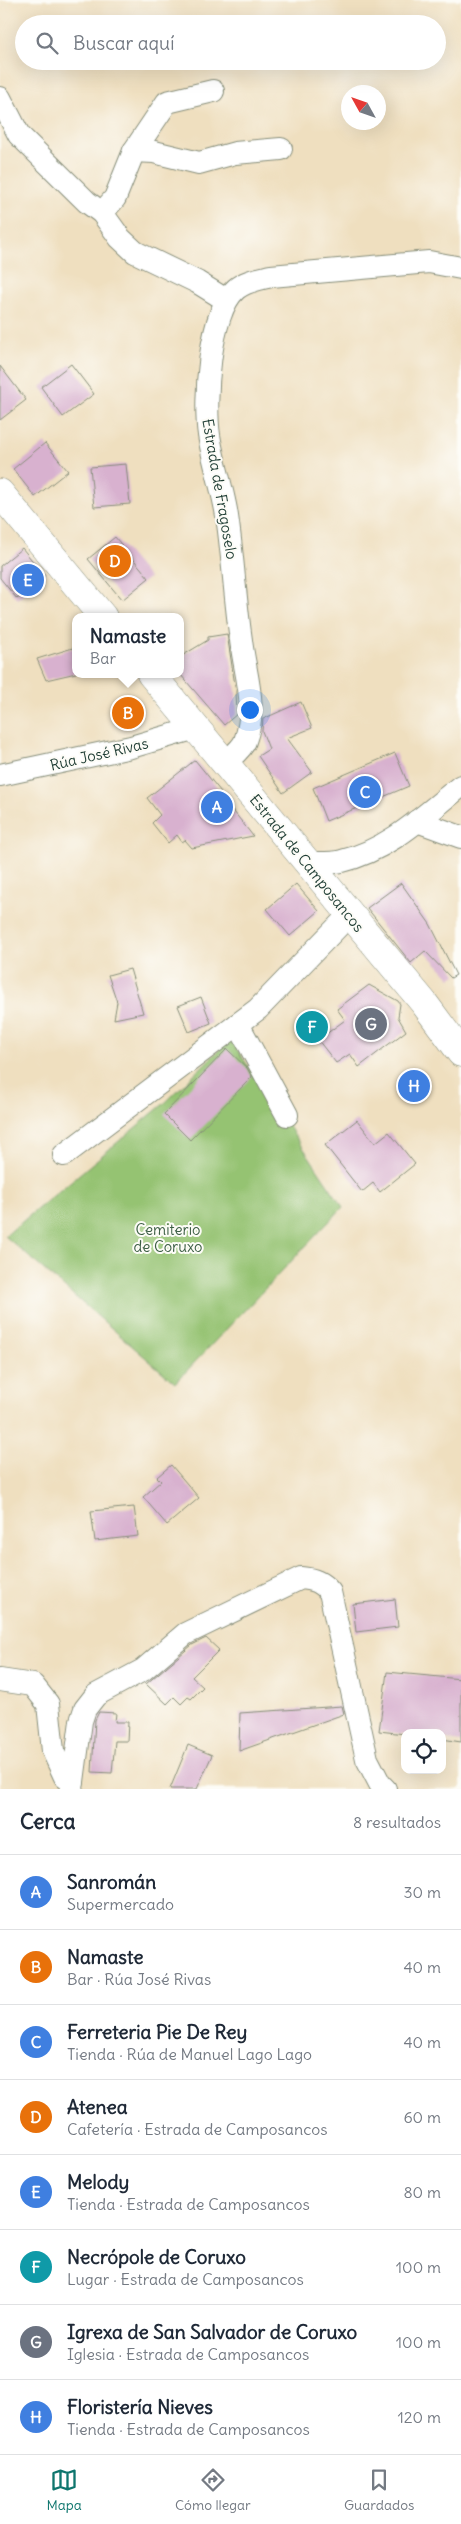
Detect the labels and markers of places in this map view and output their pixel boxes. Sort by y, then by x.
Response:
pin: D [99,542,131,580]
pin: E [12,561,44,599]
pin: B [112,694,144,732]
pin: C [349,773,381,811]
pin: A [201,788,233,826]
pin: G [355,1005,387,1043]
pin: F [296,1008,328,1046]
pin: H [398,1067,430,1105]

